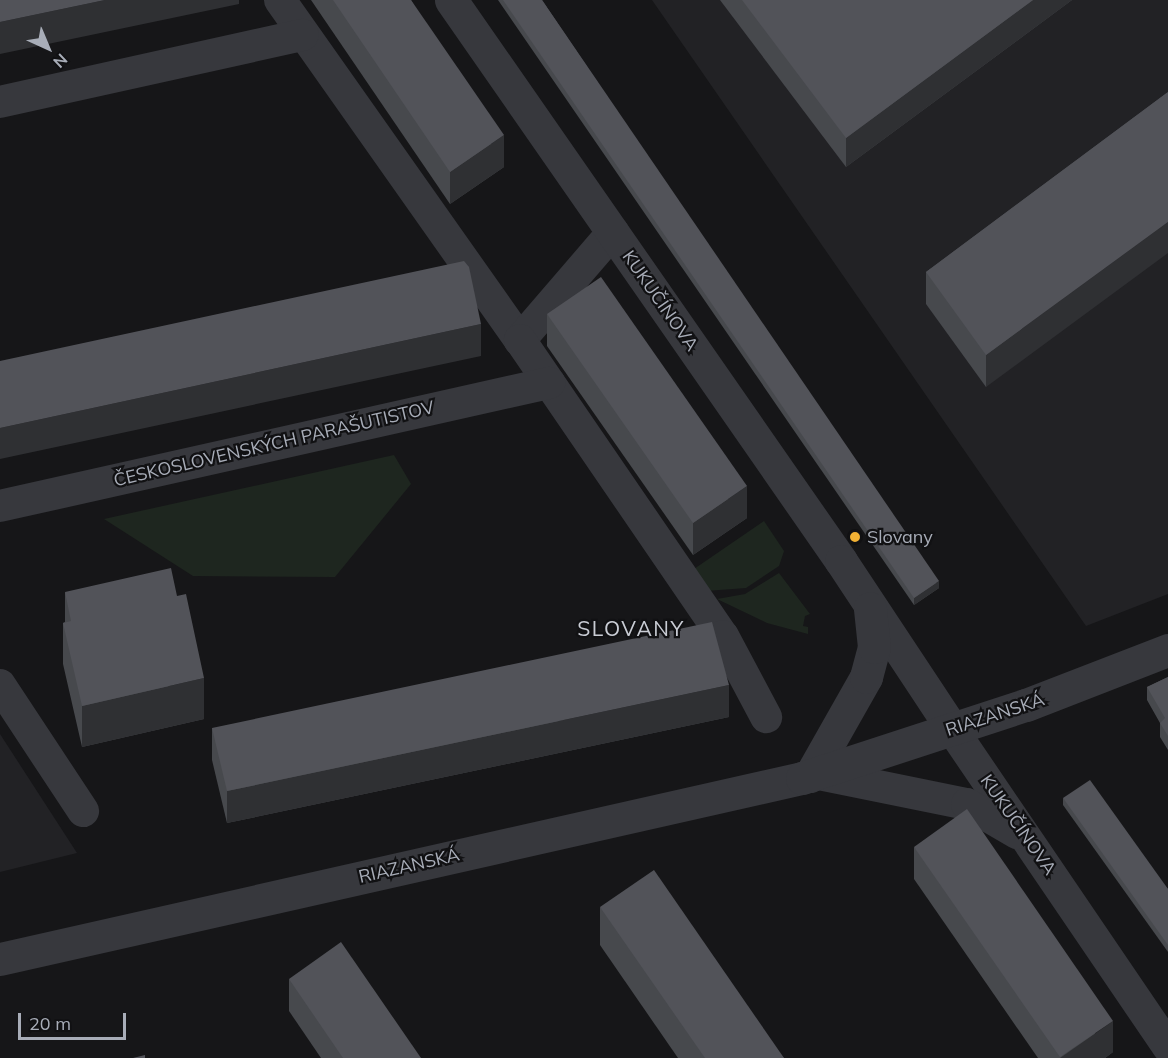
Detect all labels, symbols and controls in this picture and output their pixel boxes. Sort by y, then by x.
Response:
north arrow [18,18,78,78]
text: N [49,50,72,72]
street label: KUKUČÍNOVA [617,247,703,355]
street label: ČESKOSLOVENSKÝCH PARAŠUTISTOV [112,397,436,491]
place label: Slovany [867,526,933,548]
marker: Slovany [848,530,862,544]
district label: SLOVANY [577,615,685,641]
street label: RIAZANSKÁ [943,689,1047,741]
street label: KUKUČÍNOVA [975,771,1061,879]
street label: RIAZANSKÁ [357,844,461,888]
scale bar [21,1001,129,1039]
text: 20 m [29,1012,71,1035]

